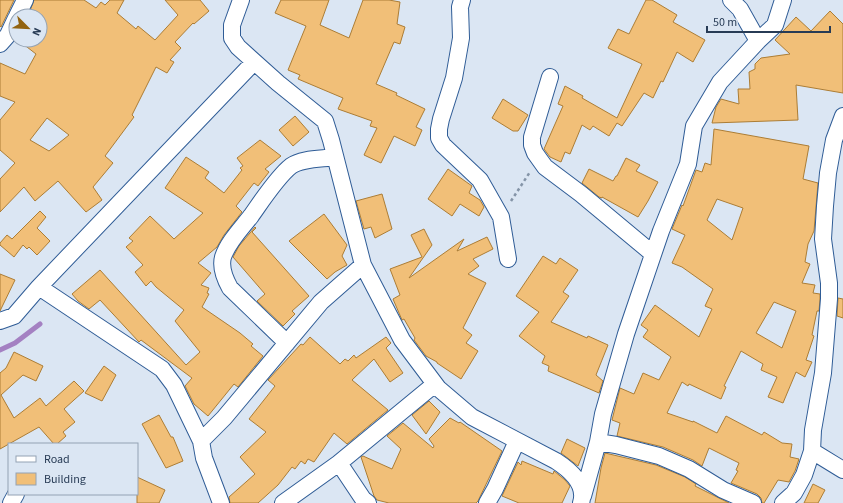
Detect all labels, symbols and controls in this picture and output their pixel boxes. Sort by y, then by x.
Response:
north arrow [8,8,48,48]
scale bar [707,8,830,34]
text: 50 m [713,14,737,31]
text: N [28,25,45,38]
legend [8,443,138,495]
text: Road [44,451,70,468]
text: Building [44,471,86,488]

